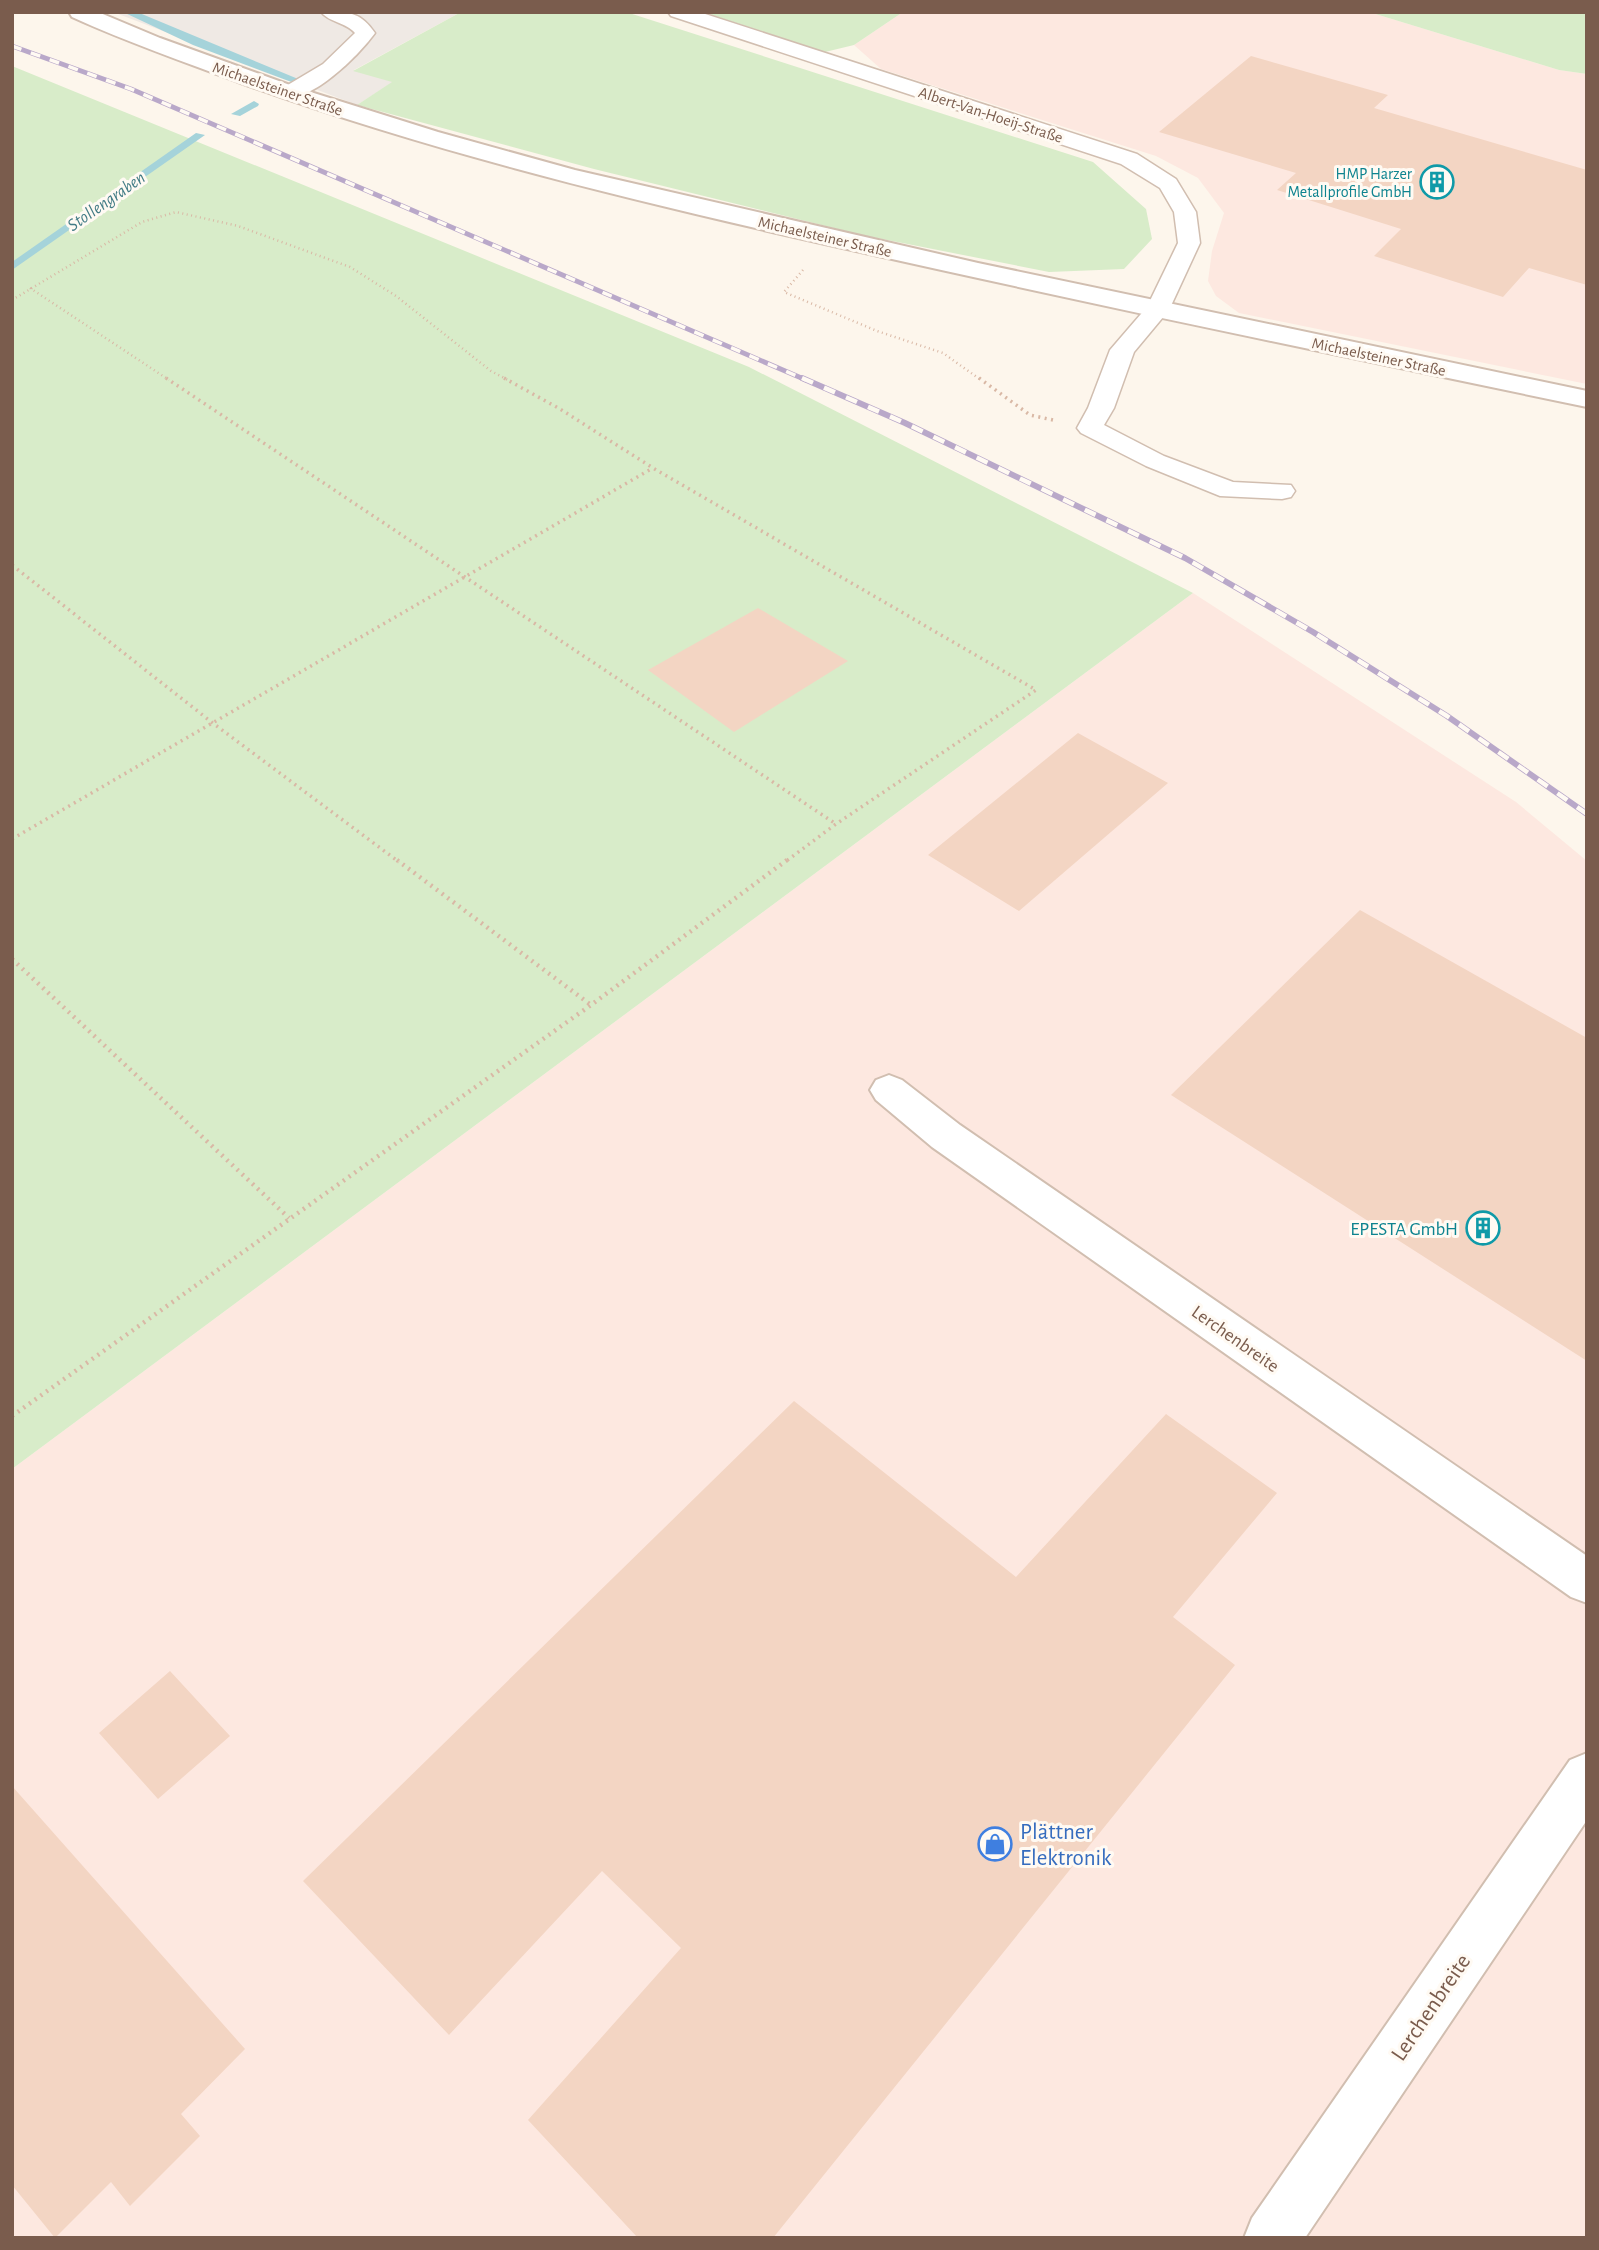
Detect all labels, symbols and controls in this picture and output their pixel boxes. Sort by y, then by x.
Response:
street label: Michaelsteiner Straße [211,59,345,119]
street label: Albert-Van-Hoeij-Straße [916,84,1065,147]
building icon: HMP Harzer Metallprofile GmbH [1418,163,1456,201]
place label: HMP Harzer Metallprofile GmbH [1287,166,1413,200]
water label: Stollengraben [64,169,149,235]
street label: Michaelsteiner Straße [756,214,893,260]
street label: Michaelsteiner Straße [1310,335,1447,379]
building icon: EPESTA GmbH [1464,1209,1502,1247]
place label: EPESTA GmbH [1350,1220,1458,1239]
street label: Lerchenbreite [1188,1302,1282,1376]
place label: Plättner Elektronik [1020,1821,1112,1870]
shop icon: Plättner Elektronik [976,1825,1014,1863]
street label: Lerchenbreite [1387,1950,1475,2065]

